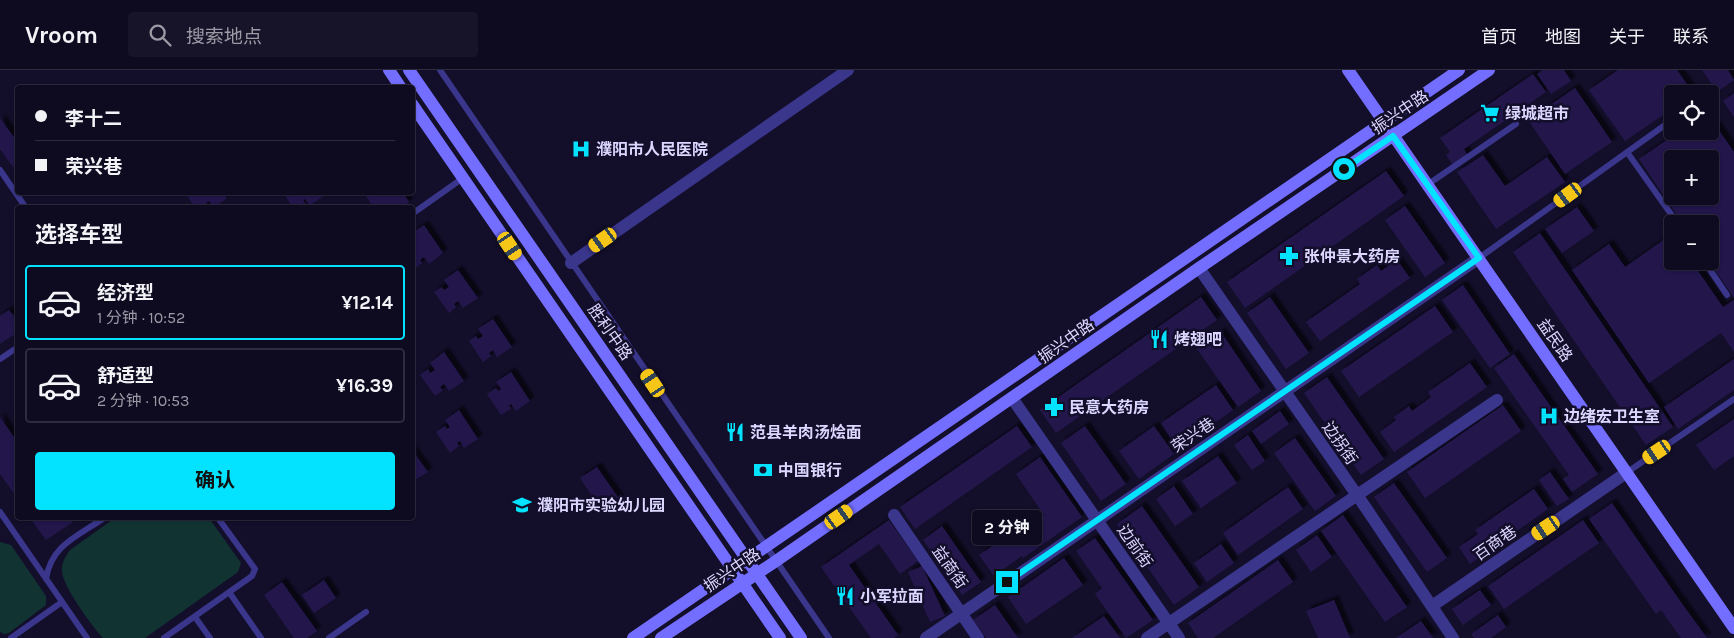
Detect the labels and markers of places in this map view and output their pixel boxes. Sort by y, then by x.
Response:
supermarket icon: 绿城超市 [1479,102,1501,124]
place label: 绿城超市 [1505,104,1569,123]
hospital icon: 濮阳市人民医院 [570,138,592,160]
place label: 濮阳市人民医院 [596,140,708,159]
pharmacy icon: 张仲景大药房 [1278,245,1300,267]
place label: 张仲景大药房 [1304,247,1400,266]
restaurant icon: 烤翅吧 [1148,328,1170,350]
place label: 烤翅吧 [1174,330,1222,349]
pharmacy icon: 民意大药房 [1043,396,1065,418]
place label: 民意大药房 [1069,398,1149,417]
hospital icon: 边绪宏卫生室 [1538,405,1560,427]
place label: 边绪宏卫生室 [1563,407,1660,426]
restaurant icon: 范县羊肉汤烩面 [724,421,746,443]
place label: 范县羊肉汤烩面 [750,423,862,442]
bank icon: 中国银行 [752,459,774,481]
place label: 中国银行 [778,461,842,480]
school or university icon: 濮阳市实验幼儿园 [511,494,533,516]
place label: 濮阳市实验幼儿园 [537,496,665,515]
restaurant icon: 小军拉面 [834,585,856,607]
place label: 小军拉面 [860,587,924,606]

